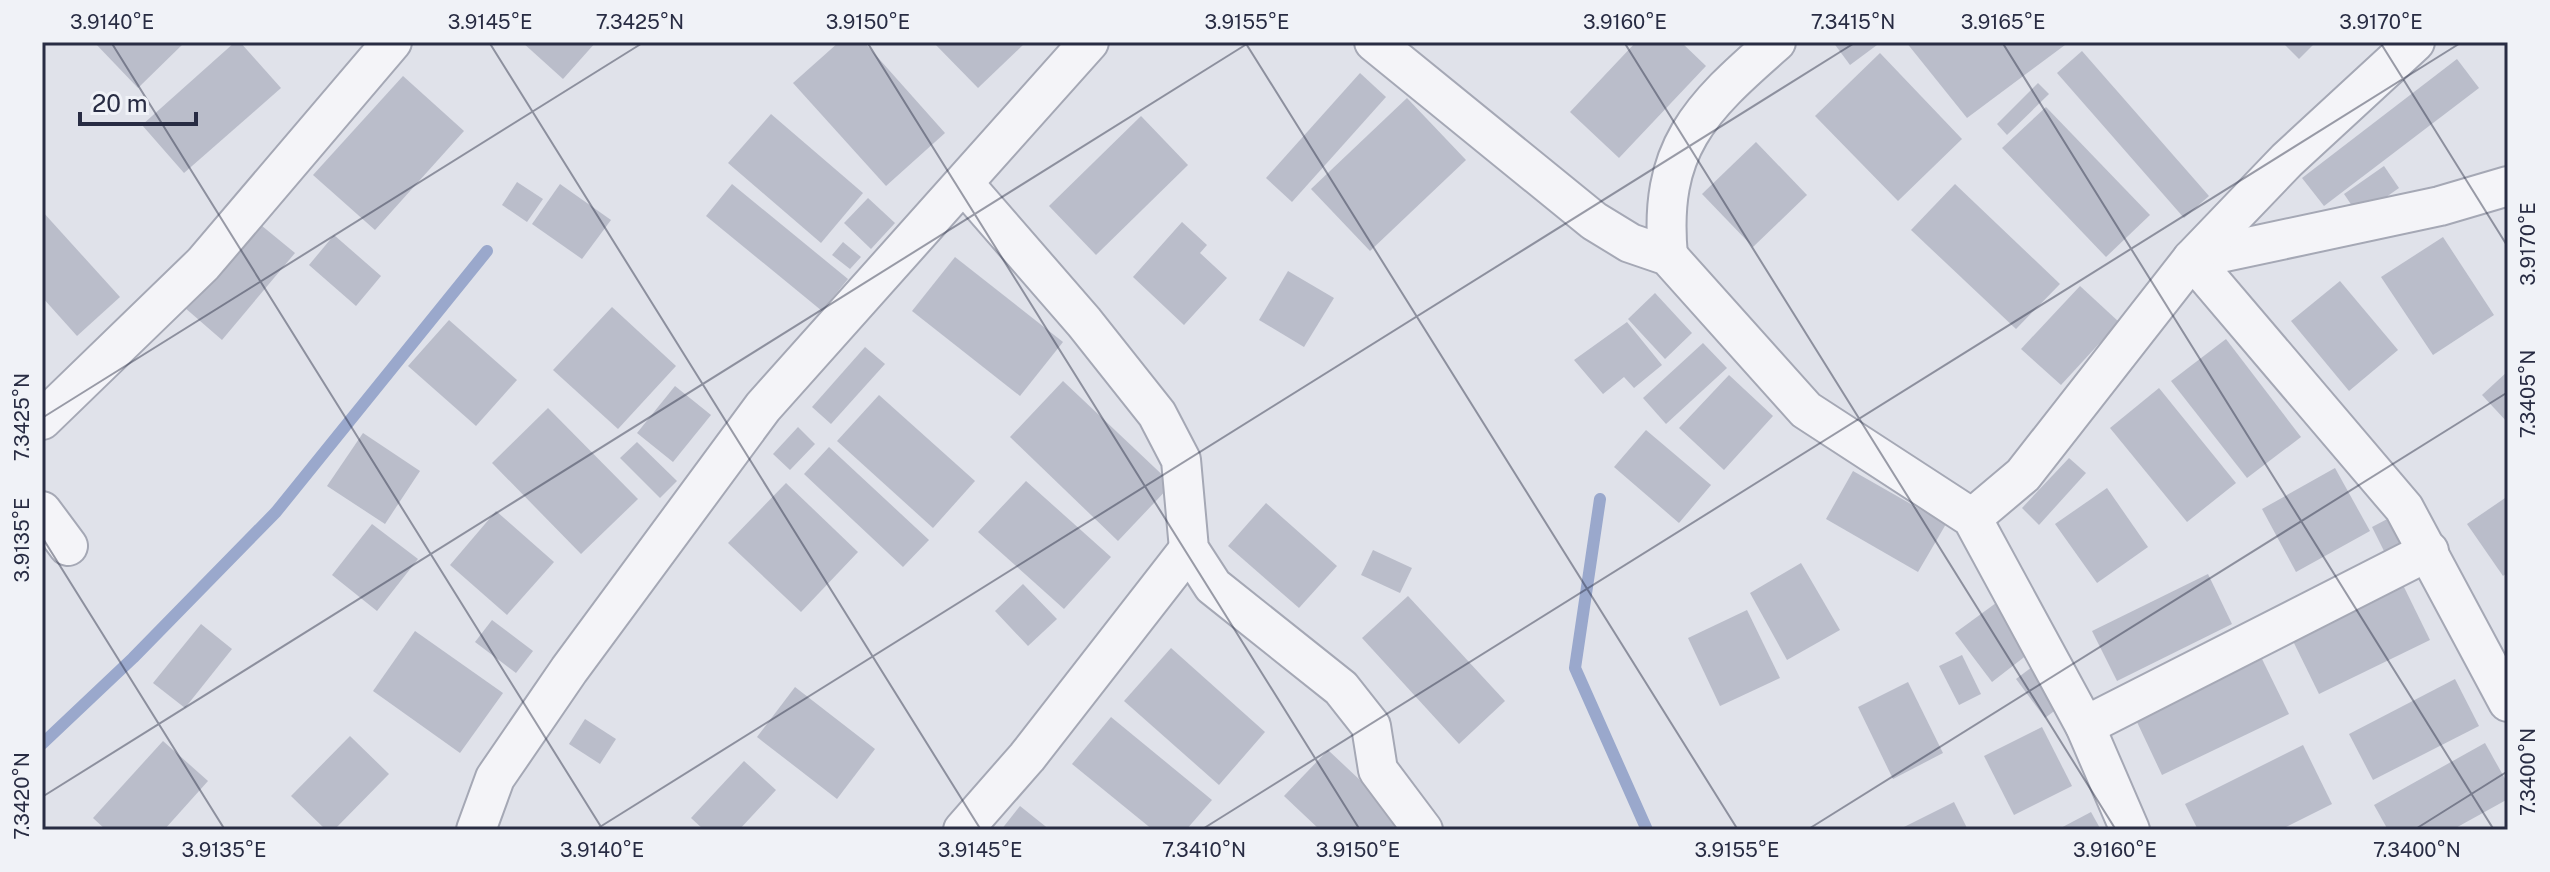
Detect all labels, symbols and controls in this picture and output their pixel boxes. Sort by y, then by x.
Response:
text: 3.9140°E [70,10,154,34]
text: 3.9145°E [448,10,532,34]
text: 7.3425°N [596,10,684,34]
text: 3.9150°E [826,10,910,34]
text: 3.9155°E [1204,10,1290,34]
text: 3.9160°E [1583,10,1667,34]
text: 7.3415°N [1811,10,1895,34]
text: 3.9165°E [1961,10,2045,34]
text: 3.9170°E [2339,10,2423,34]
scale bar [80,76,196,126]
text: 20 m [92,89,148,117]
text: 3.9170°E [2516,202,2540,286]
text: 7.3405°N [2516,350,2540,438]
text: 7.3425°N [10,373,34,461]
text: 3.9135°E [10,498,34,582]
text: 7.3400°N [2516,728,2540,816]
text: 7.3420°N [10,752,34,840]
text: 3.9135°E [182,838,266,862]
text: 3.9140°E [560,838,644,862]
text: 3.9145°E [938,838,1022,862]
text: 7.3410°N [1162,838,1246,862]
text: 3.9150°E [1316,838,1400,862]
text: 3.9155°E [1694,838,1780,862]
text: 3.9160°E [2073,838,2157,862]
text: 7.3400°N [2373,838,2461,862]

